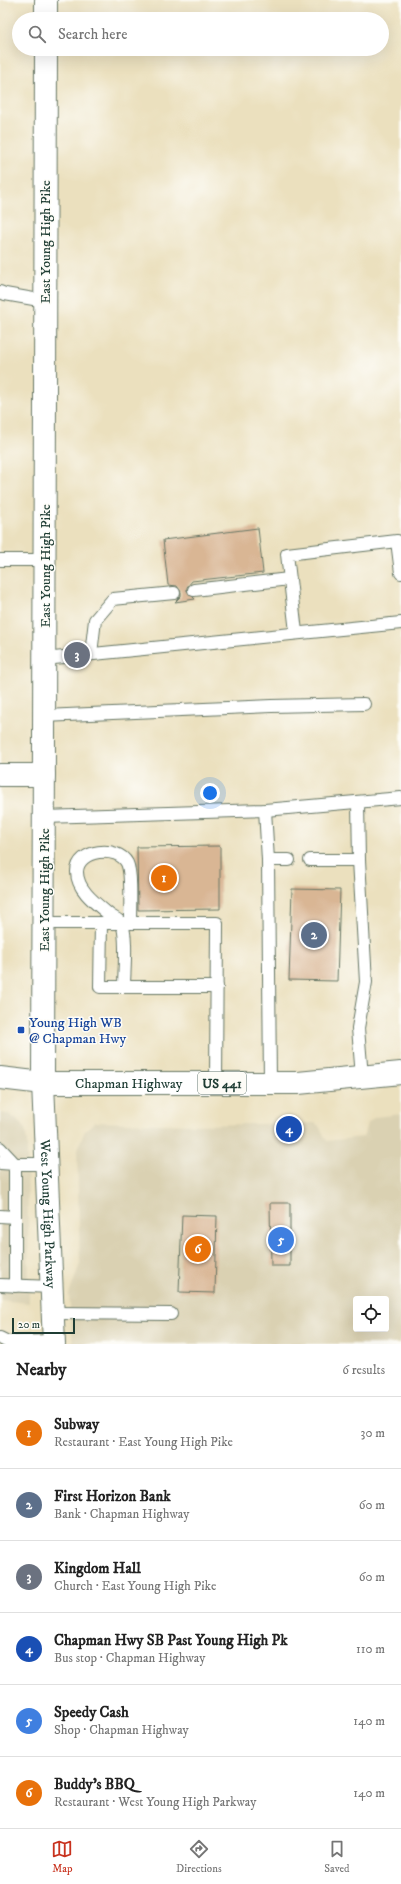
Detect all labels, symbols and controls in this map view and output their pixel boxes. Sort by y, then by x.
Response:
search box [12,12,389,56]
icon: search [26,23,48,45]
text: Search here [58,25,127,44]
street label: East Young High Pike [37,180,55,304]
street label: East Young High Pike [37,504,55,628]
pin: 3 [64,640,90,670]
your location [200,783,220,803]
street label: East Young High Pike [36,828,54,952]
pin: 1 [151,863,177,893]
pin: 2 [301,920,327,950]
place label: Young High WB @ Chapman Hwy [29,1014,126,1048]
marker: Young High WB @ Chapman Hwy [16,1025,26,1035]
road number: US 441 [198,1072,246,1094]
street label: Chapman Highway [75,1075,183,1093]
pin: 4 [276,1114,302,1144]
street label: West Young High Parkway [35,1138,60,1289]
pin: 5 [268,1225,294,1255]
pin: 6 [185,1234,211,1264]
map controls [353,1296,389,1332]
button: locate [353,1296,389,1332]
scale bar [12,1316,75,1335]
text: 20 m [18,1318,40,1332]
text: Nearby [16,1359,66,1381]
text: 6 results [342,1362,385,1378]
text: Subway [54,1415,99,1434]
text: 1 [27,1425,31,1441]
text: 30 m [361,1425,385,1441]
text: Restaurant · East Young High Pike [54,1434,233,1450]
text: First Horizon Bank [54,1487,171,1506]
text: 2 [26,1497,32,1513]
text: 60 m [359,1497,385,1513]
text: Bank · Chapman Highway [54,1506,189,1522]
text: Kingdom Hall [54,1559,141,1578]
text: 3 [27,1569,31,1585]
text: 60 m [359,1569,385,1585]
text: Church · East Young High Pike [54,1578,216,1594]
text: Chapman Hwy SB Past Young High Pk [54,1631,288,1650]
text: 4 [25,1641,33,1657]
text: 110 m [356,1641,385,1657]
text: Bus stop · Chapman Highway [54,1650,205,1666]
text: Speedy Cash [54,1703,129,1722]
text: 5 [26,1713,32,1729]
text: 140 m [353,1713,385,1729]
text: Shop · Chapman Highway [54,1722,189,1738]
text: Buddy's BBQ [54,1775,135,1794]
text: 6 [26,1785,32,1801]
text: 140 m [353,1785,385,1801]
text: Restaurant · West Young High Parkway [54,1794,256,1810]
tab: Map [51,1838,73,1876]
tab: Directions [176,1838,222,1876]
tab: Saved [324,1838,350,1876]

